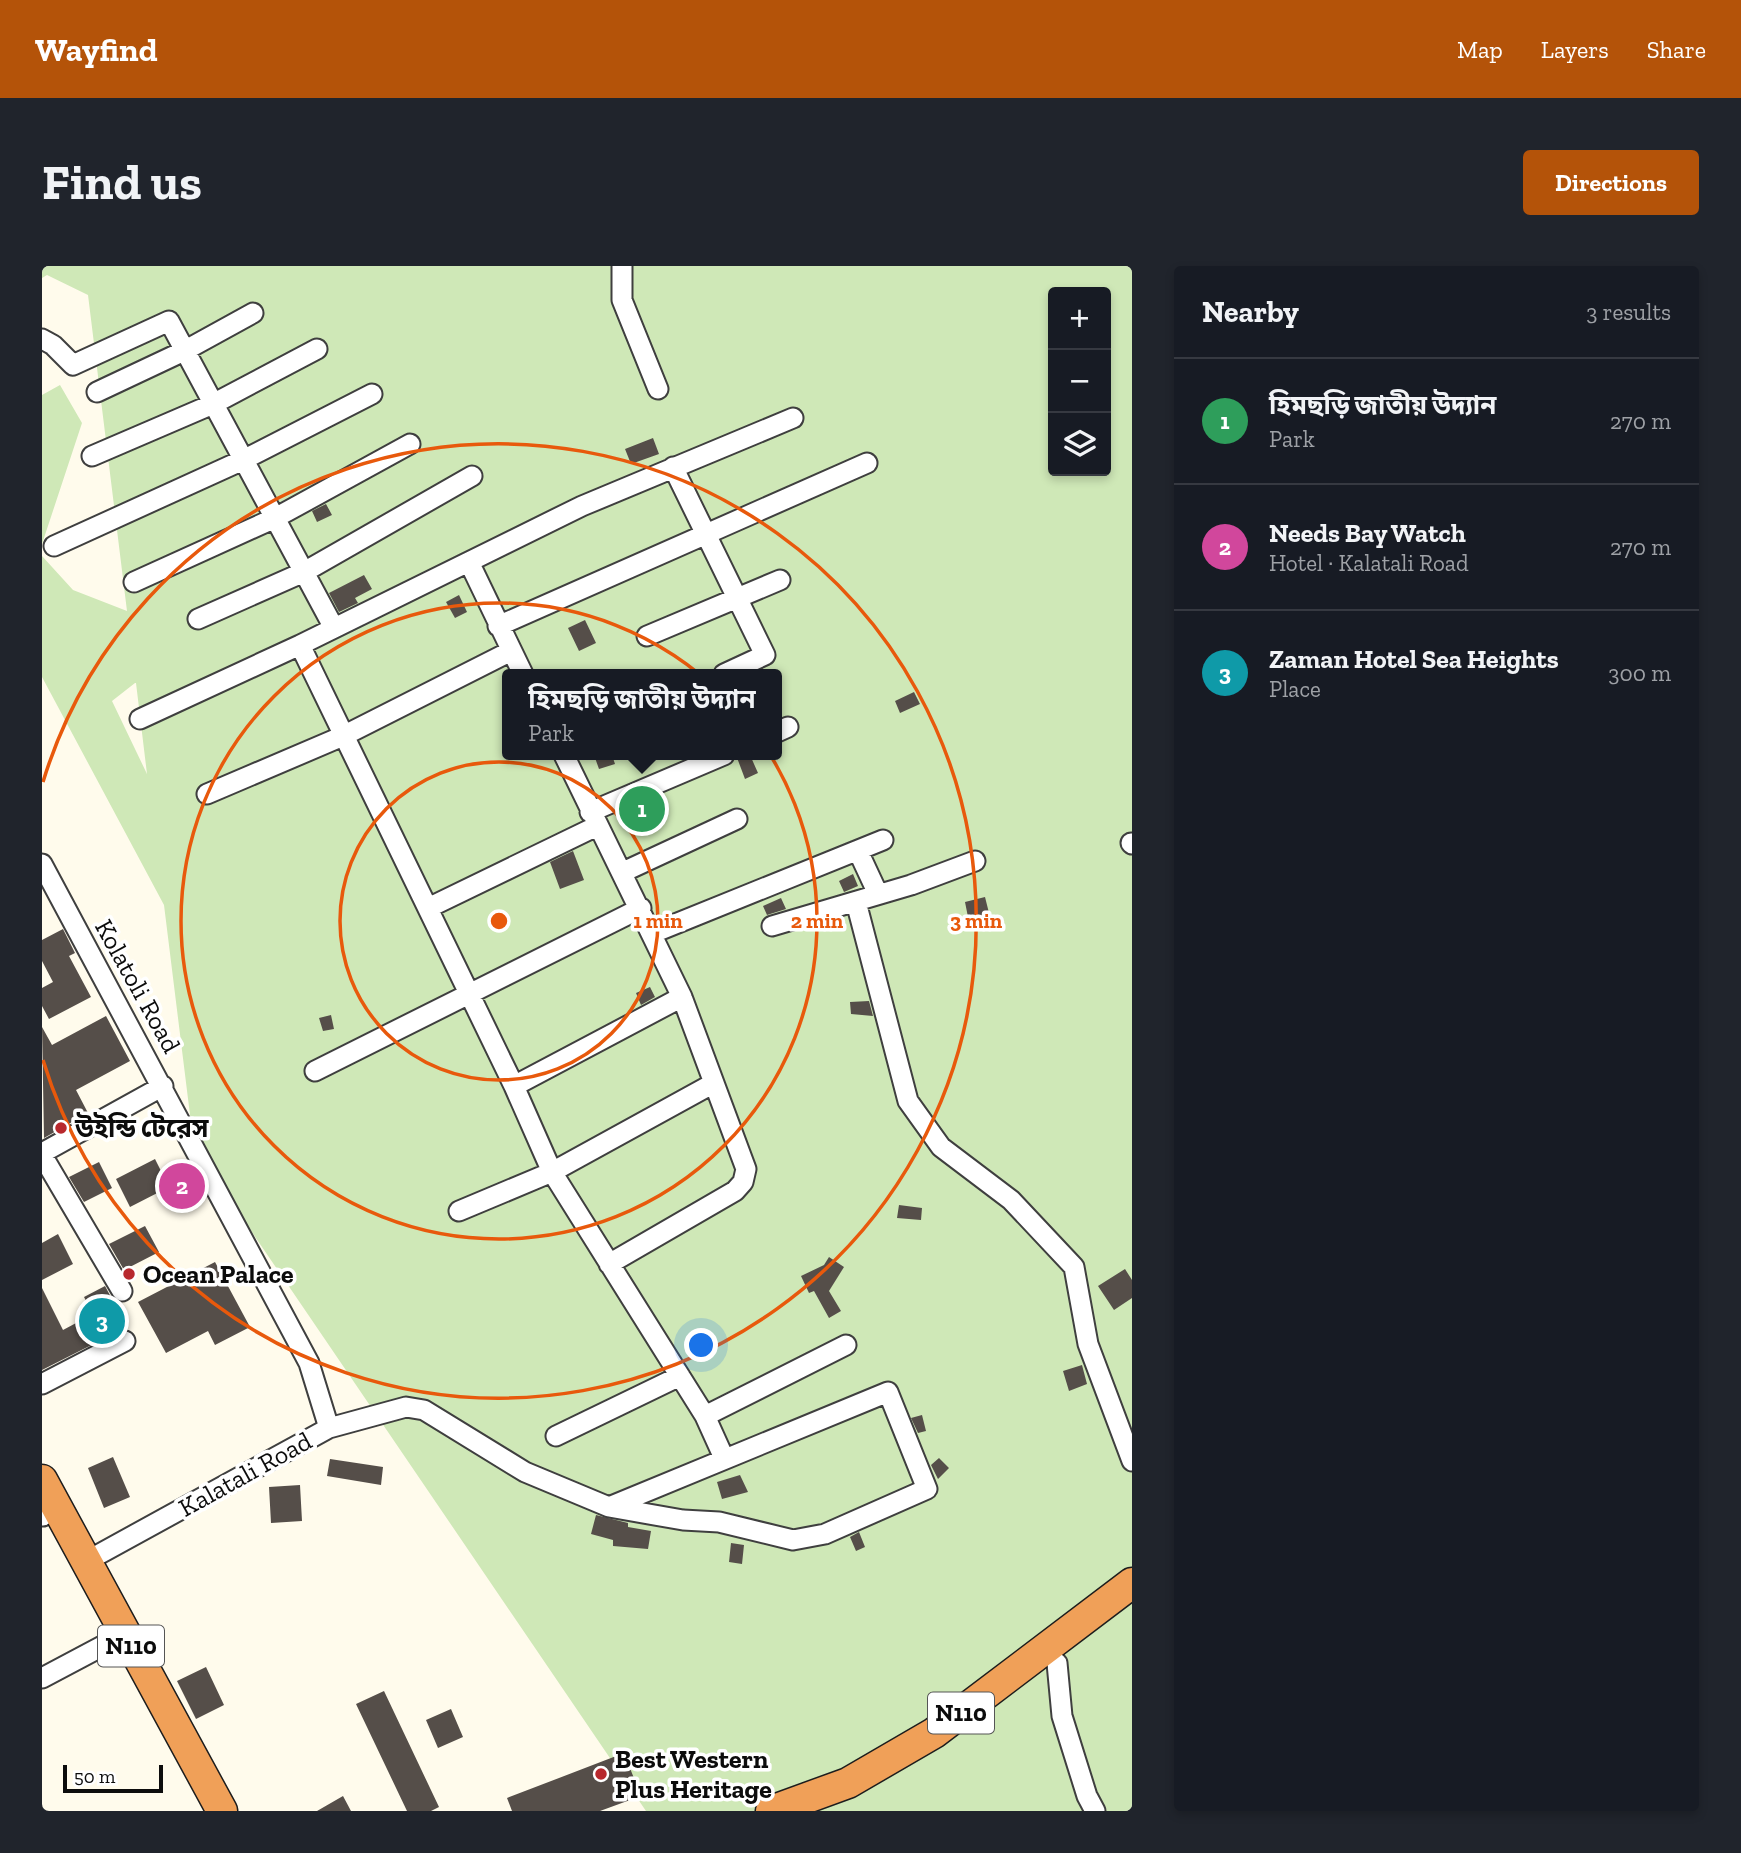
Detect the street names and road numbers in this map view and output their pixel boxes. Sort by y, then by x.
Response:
street label: Kolatoli Road [88,914,188,1058]
street label: Kalatali Road [173,1424,317,1524]
road number: N110 [98,1626,164,1666]
road number: N110 [928,1693,994,1734]

